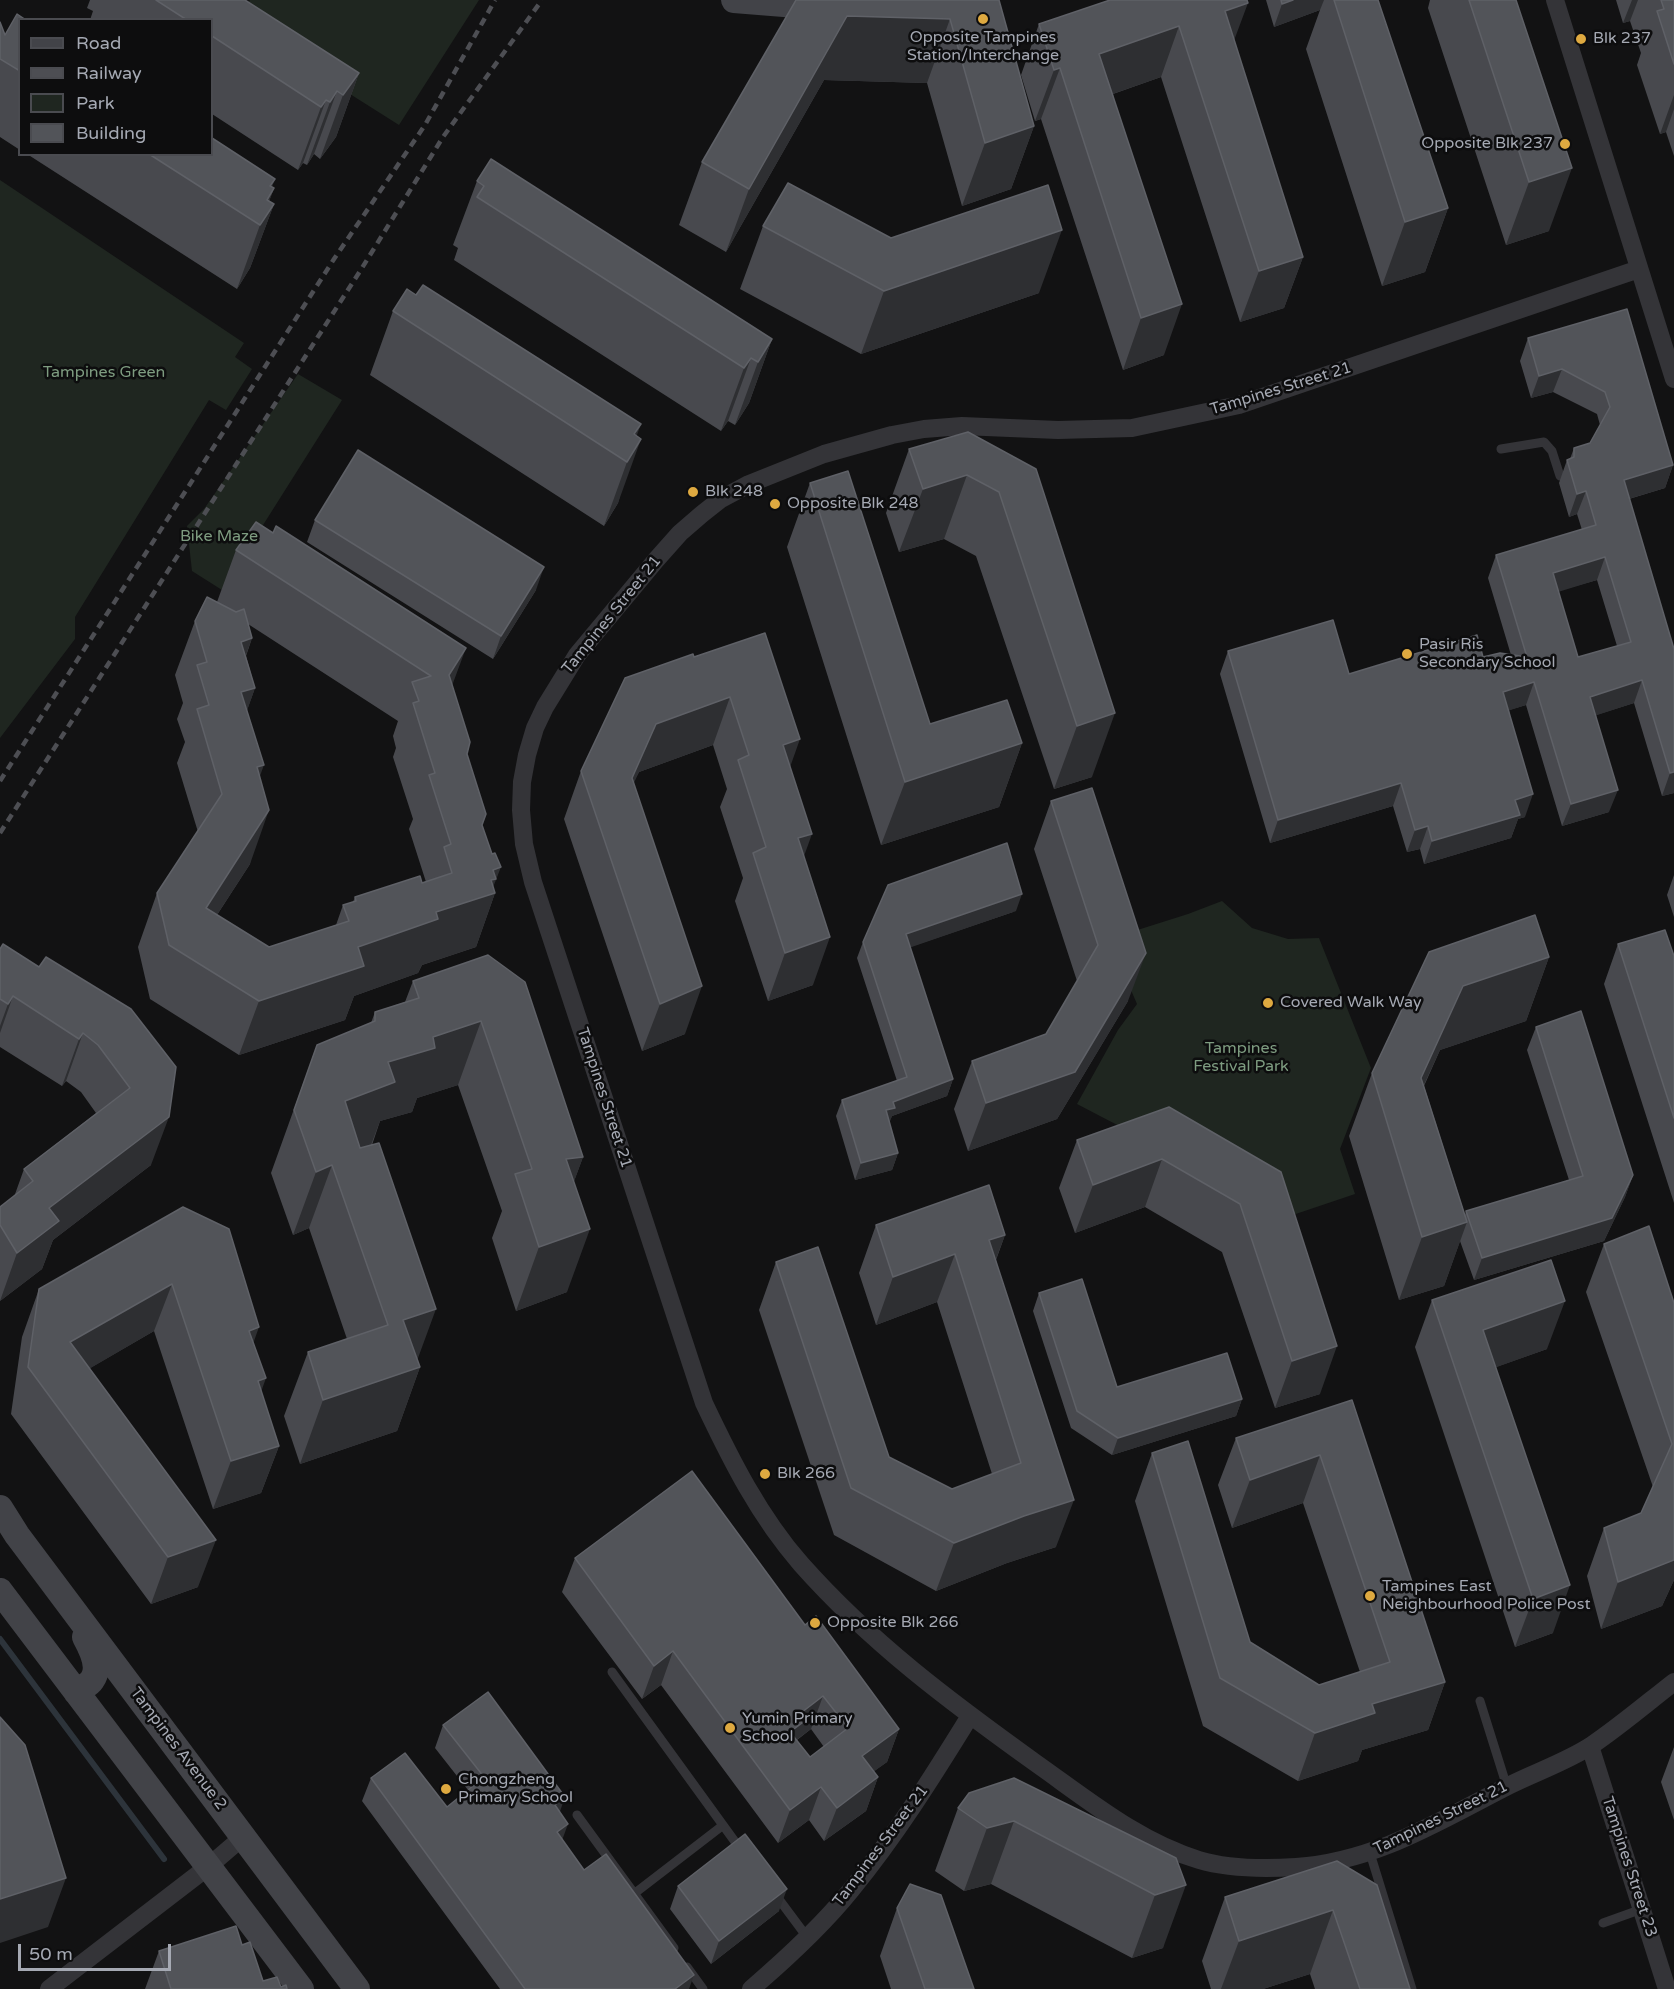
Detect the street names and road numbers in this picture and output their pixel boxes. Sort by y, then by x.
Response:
street label: Tampines Street 21 [1208,358,1354,420]
street label: Tampines Street 21 [558,552,666,678]
street label: Tampines Street 21 [572,1025,636,1171]
street label: Tampines Avenue 2 [126,1684,230,1814]
street label: Tampines Street 21 [1371,1777,1511,1859]
street label: Tampines Street 21 [829,1782,933,1910]
street label: Tampines Street 23 [1597,1794,1661,1940]

